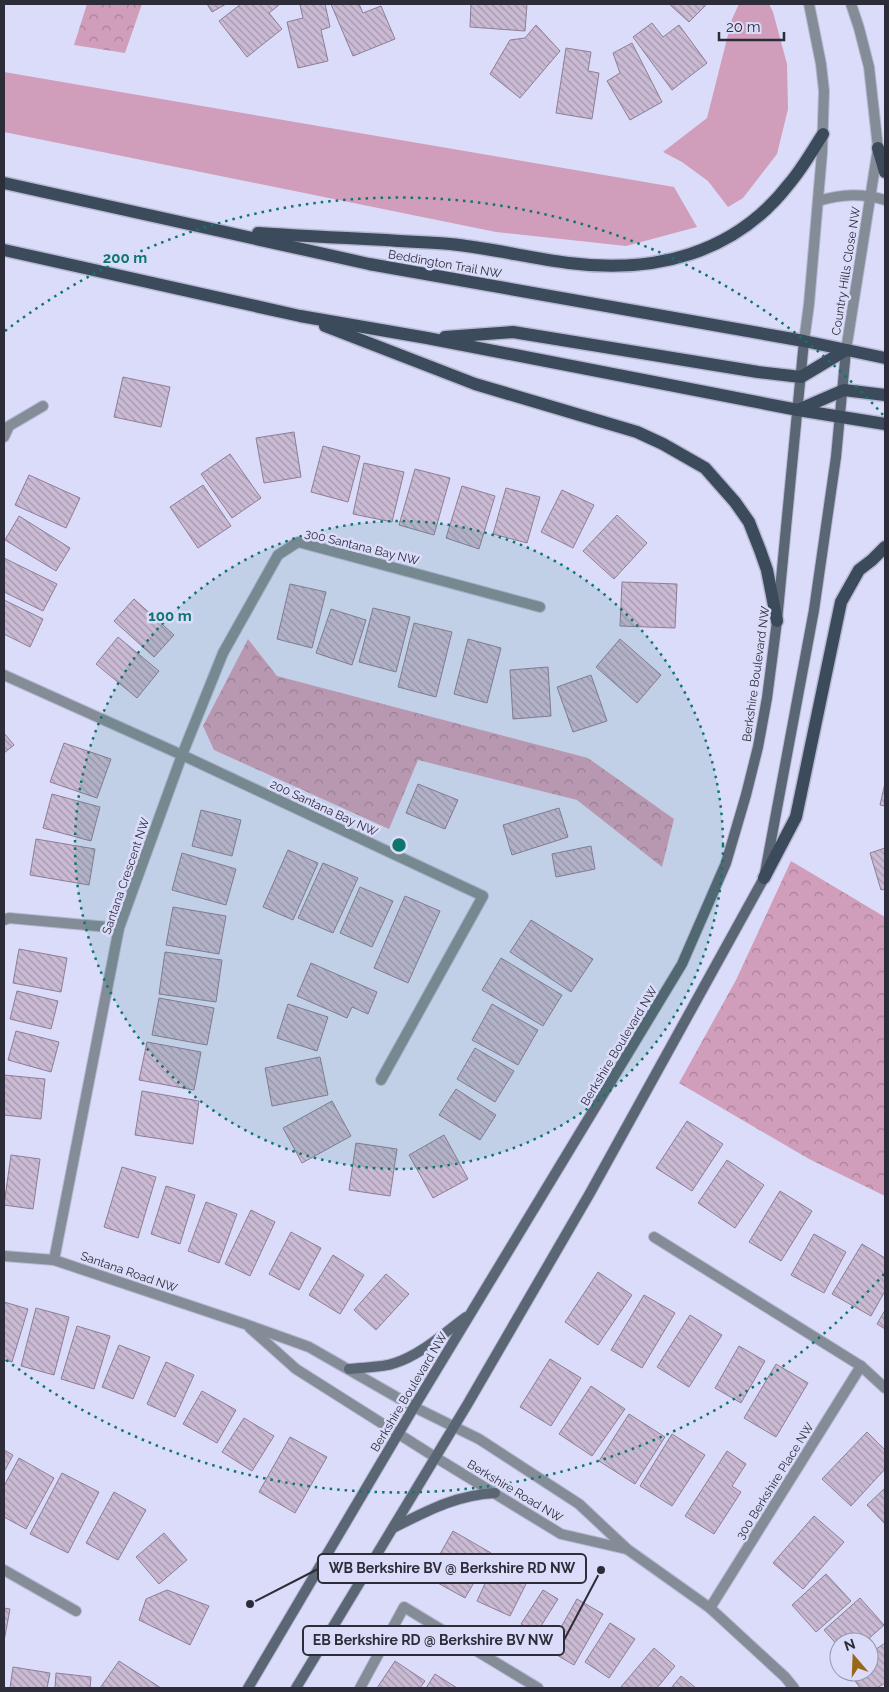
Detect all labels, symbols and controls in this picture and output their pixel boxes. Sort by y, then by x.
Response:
scale bar [719,10,784,42]
text: 20 m [726,18,761,36]
street label: Country Hills Close NW [829,205,863,336]
street label: Beddington Trail NW [387,247,503,281]
text: 200 m [103,249,147,267]
street label: 300 Santana Bay NW [303,526,421,568]
street label: Berkshire Boulevard NW [740,605,773,743]
text: 100 m [148,607,192,625]
street label: 200 Santana Bay NW [268,777,381,839]
street label: Santana Crescent NW [99,815,153,936]
centre of rings [390,836,408,854]
street label: Berkshire Boulevard NW [578,983,660,1108]
street label: Santana Road NW [79,1249,180,1295]
street label: Berkshire Boulevard NW [368,1329,450,1454]
street label: 300 Berkshire Place NW [733,1420,817,1542]
street label: Berkshire Road NW [465,1457,566,1525]
callout: WB Berkshire BV @ Berkshire RD NW [318,1554,586,1583]
text: WB Berkshire BV @ Berkshire RD NW [329,1560,576,1576]
callout: EB Berkshire RD @ Berkshire BV NW [303,1626,564,1655]
text: EB Berkshire RD @ Berkshire BV NW [313,1632,553,1648]
north arrow [829,1632,879,1682]
text: N [842,1635,857,1654]

